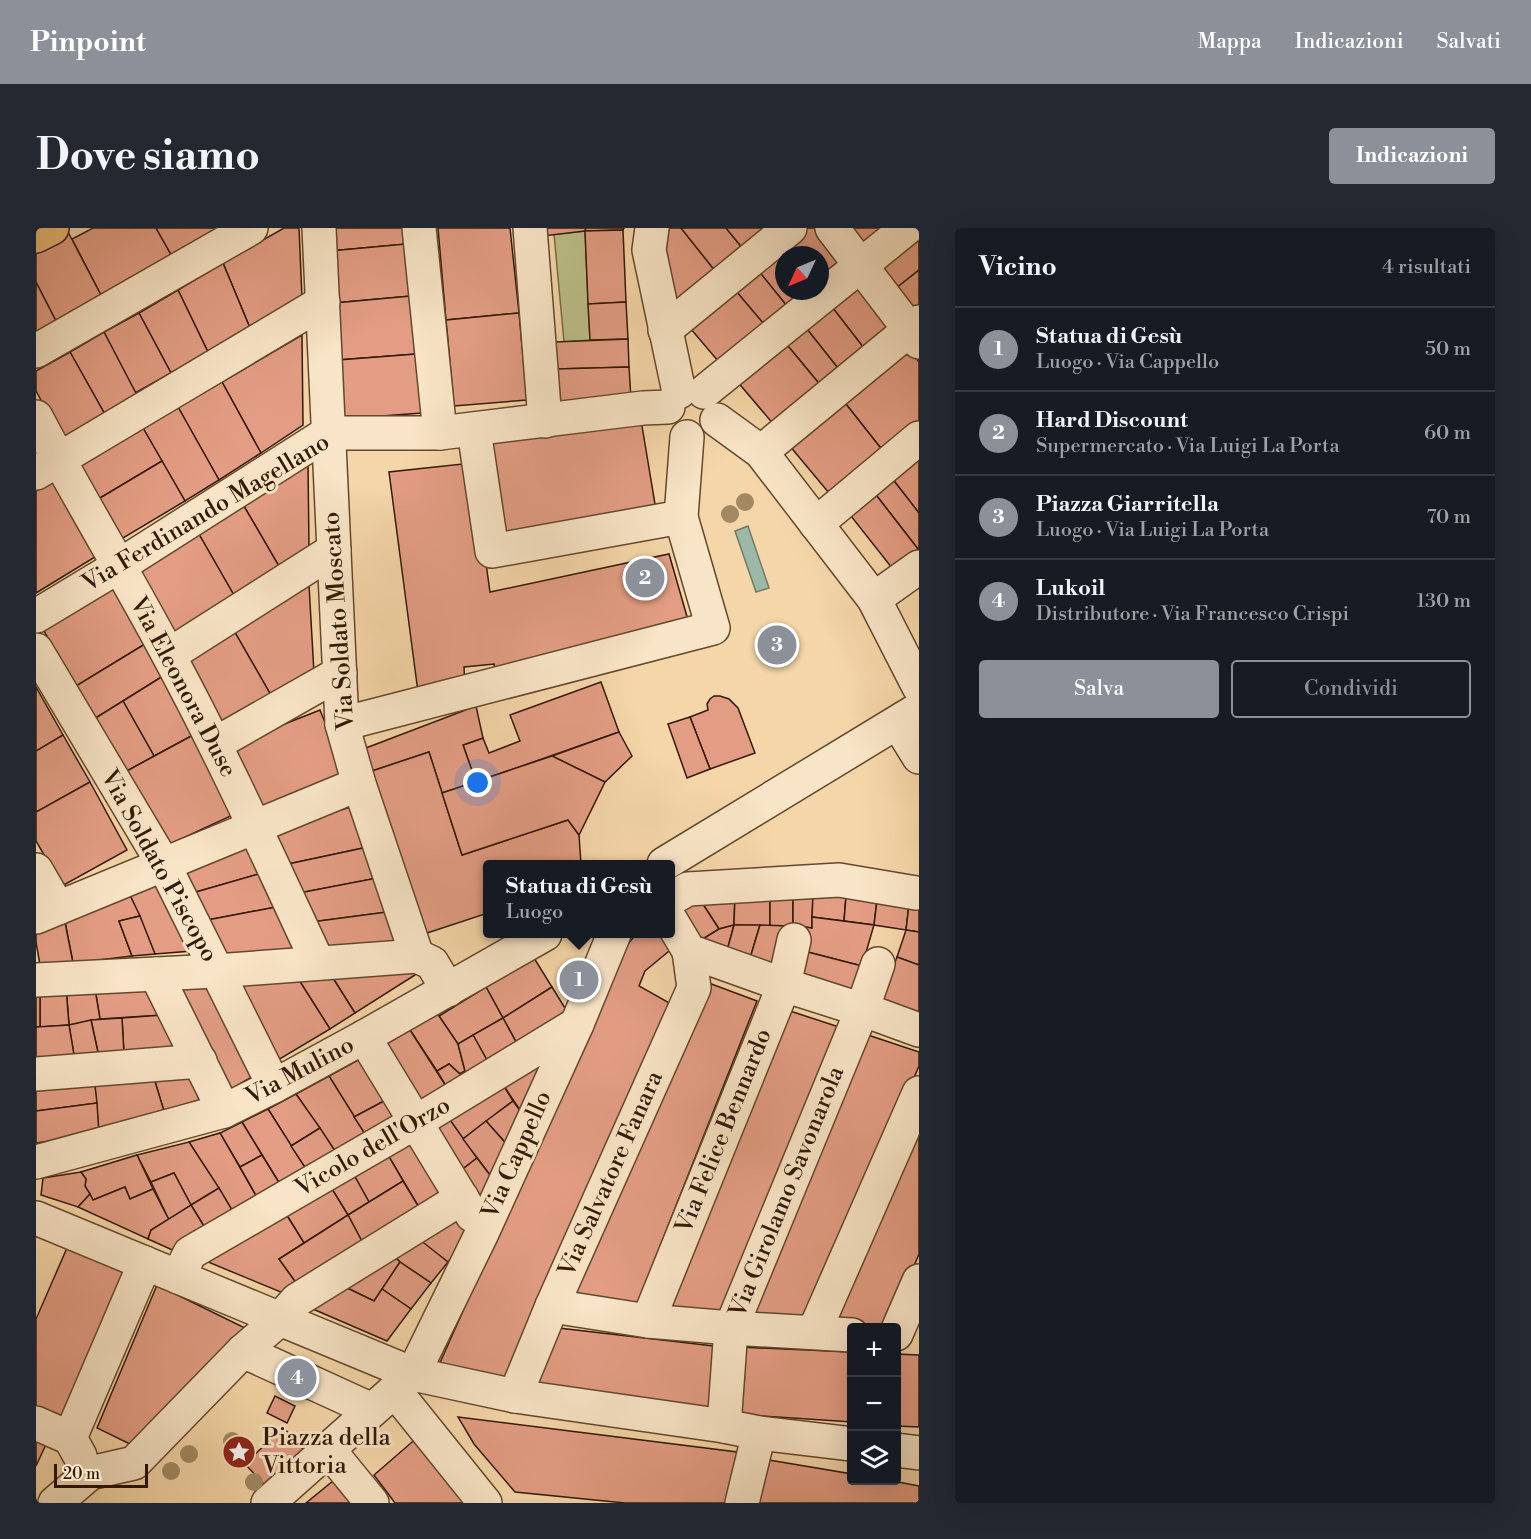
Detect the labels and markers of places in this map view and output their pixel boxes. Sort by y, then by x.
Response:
pin: 2 [626,556,664,600]
pin: 3 [758,622,796,668]
pin: 1 [560,958,598,1002]
pin: 4 [278,1356,316,1400]
place label: Piazza della Vittoria [261,1423,392,1481]
place icon: Piazza della Vittoria [221,1434,257,1470]

